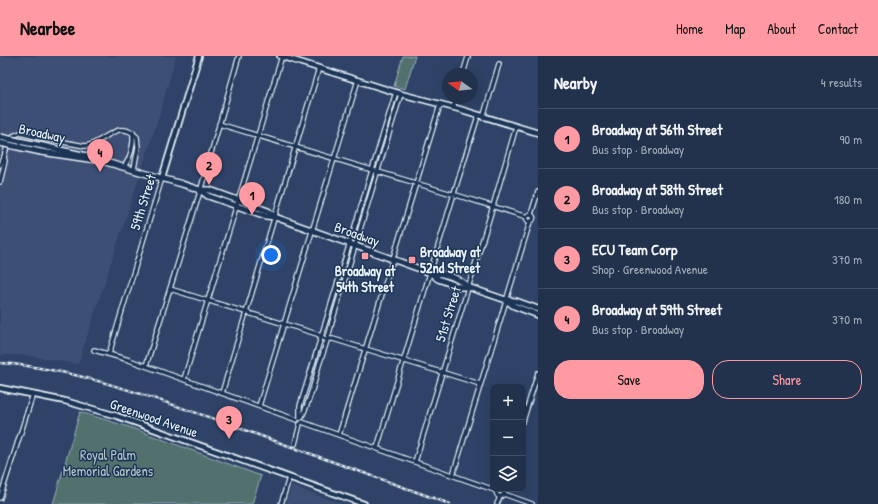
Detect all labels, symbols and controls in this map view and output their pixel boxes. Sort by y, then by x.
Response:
text: Nearbee [20,15,75,41]
text: Home [676,19,703,38]
text: Map [725,19,745,38]
text: About [767,19,796,38]
text: Contact [818,19,858,38]
north arrow [442,68,478,104]
text: Nearby [554,71,597,94]
text: 4 results [821,73,862,91]
street label: Broadway [17,118,67,148]
text: Broadway at 56th Street [592,119,722,140]
text: 1 [565,130,569,148]
text: 90 m [840,130,862,148]
pin: 4 [87,139,113,172]
text: Bus stop · Broadway [592,140,684,158]
pin: 2 [196,152,222,185]
street label: 59th Street [125,171,160,232]
text: Broadway at 58th Street [592,179,723,200]
pin: 1 [239,182,265,215]
text: 2 [564,190,570,208]
text: 180 m [834,190,862,208]
text: Bus stop · Broadway [592,200,684,218]
street label: Broadway [332,217,383,251]
text: ECU Team Corp [592,239,678,260]
place label: Broadway at 52nd Street [420,242,482,277]
your location [261,245,281,265]
text: 3 [564,250,570,268]
text: 370 m [832,250,862,268]
marker: Broadway at 54th Street [360,251,370,261]
marker: Broadway at 52nd Street [407,255,417,265]
text: Shop · Greenwood Avenue [592,260,708,278]
place label: Broadway at 54th Street [335,261,396,296]
street label: 51st Street [430,284,465,344]
text: Broadway at 59th Street [592,299,722,320]
text: 4 [565,310,569,328]
text: 370 m [832,310,862,328]
text: Bus stop · Broadway [592,320,684,338]
button: Save [554,360,704,399]
button: Share [712,360,862,399]
map controls [490,384,526,492]
button: + [490,384,526,420]
street label: Greenwood Avenue [108,394,201,442]
pin: 3 [216,406,242,439]
button: − [490,420,526,456]
park label: Royal Palm Memorial Gardens [63,445,153,480]
button: layers [490,456,526,492]

